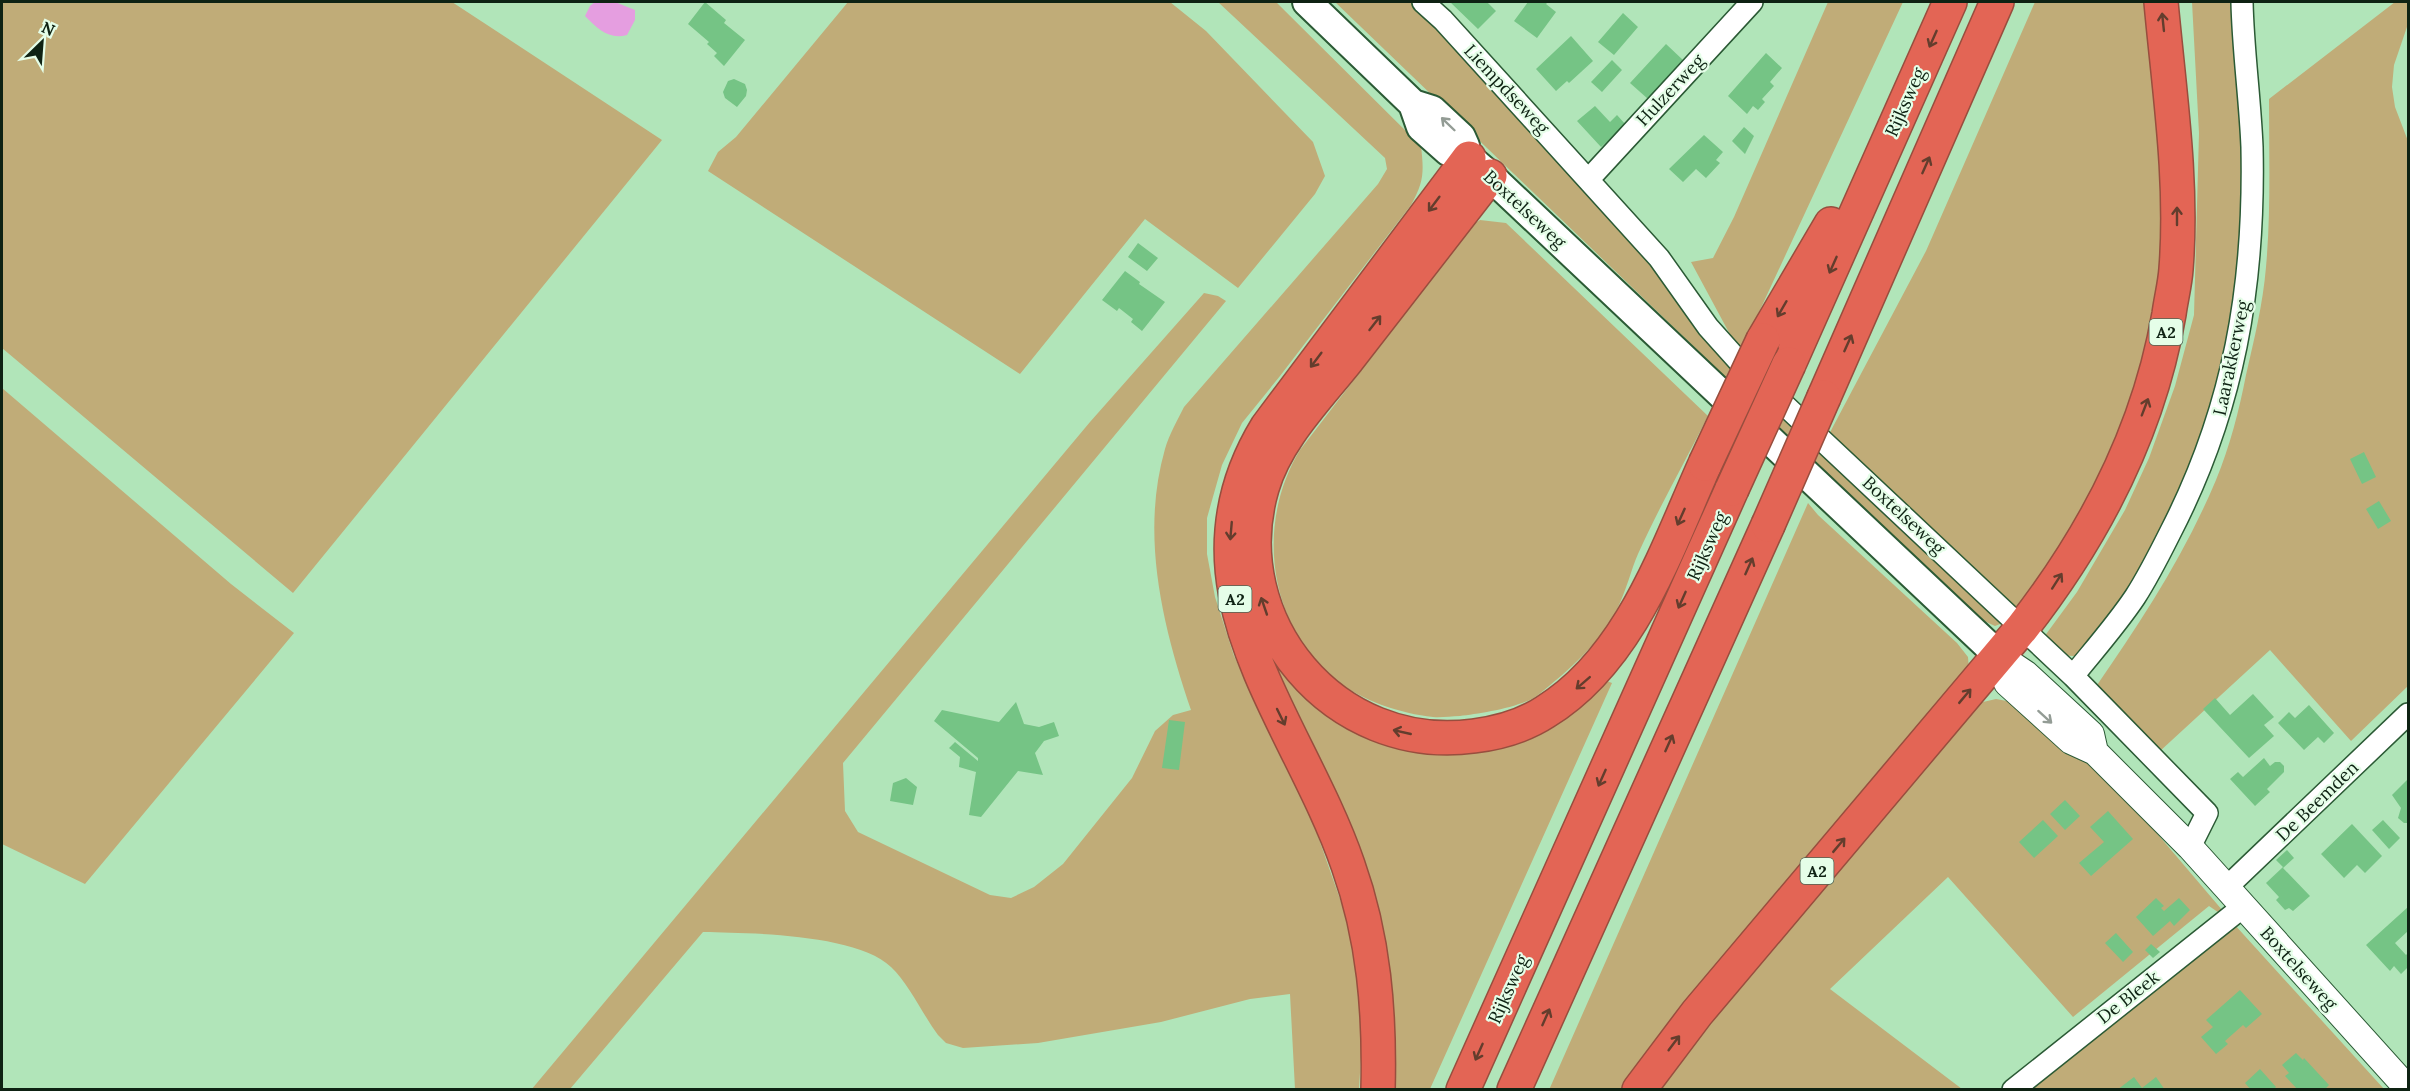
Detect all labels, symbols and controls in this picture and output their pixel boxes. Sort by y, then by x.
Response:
north arrow [12,12,72,72]
one-way arrow [2157,13,2168,32]
text: N [39,17,58,40]
one-way arrow [1927,30,1938,48]
street label: Liempdseweg [1459,39,1555,140]
street label: Hulzerweg [1631,48,1710,131]
street label: Rijksweg [1880,63,1931,140]
one-way arrow [1440,117,1455,132]
one-way arrow [1921,156,1932,174]
street label: Boxtelseweg [1479,165,1572,254]
one-way arrow [1428,196,1440,212]
one-way arrow [2171,207,2183,227]
one-way arrow [1827,255,1839,273]
street label: Laarakkerweg [2208,297,2255,418]
one-way arrow [1775,300,1787,317]
one-way arrow [1369,315,1382,331]
road number: A2 [2150,319,2182,345]
one-way arrow [1842,335,1854,353]
one-way arrow [1310,351,1322,367]
one-way arrow [2140,399,2151,417]
street label: Boxtelseweg [1858,471,1951,560]
street label: Rijksweg [1682,507,1733,584]
one-way arrow [1675,508,1687,526]
one-way arrow [1225,521,1236,541]
one-way arrow [1744,557,1756,575]
one-way arrow [2051,573,2063,590]
road number: A2 [1218,586,1252,612]
one-way arrow [1676,591,1687,609]
one-way arrow [1258,597,1269,616]
one-way arrow [1575,676,1591,690]
one-way arrow [1958,689,1972,704]
one-way arrow [1276,707,1288,725]
one-way arrow [2037,710,2052,724]
one-way arrow [1393,725,1412,737]
one-way arrow [1664,735,1676,753]
street label: De Beemden [2271,756,2363,846]
one-way arrow [1596,769,1608,787]
one-way arrow [1832,838,1846,853]
road number: A2 [1800,858,1834,884]
street label: Boxtelseweg [2255,921,2343,1015]
street label: Rijksweg [1483,950,1534,1027]
street label: De Bleek [2092,965,2164,1029]
one-way arrow [1542,1008,1553,1026]
one-way arrow [1667,1035,1680,1051]
one-way arrow [1473,1042,1485,1060]

